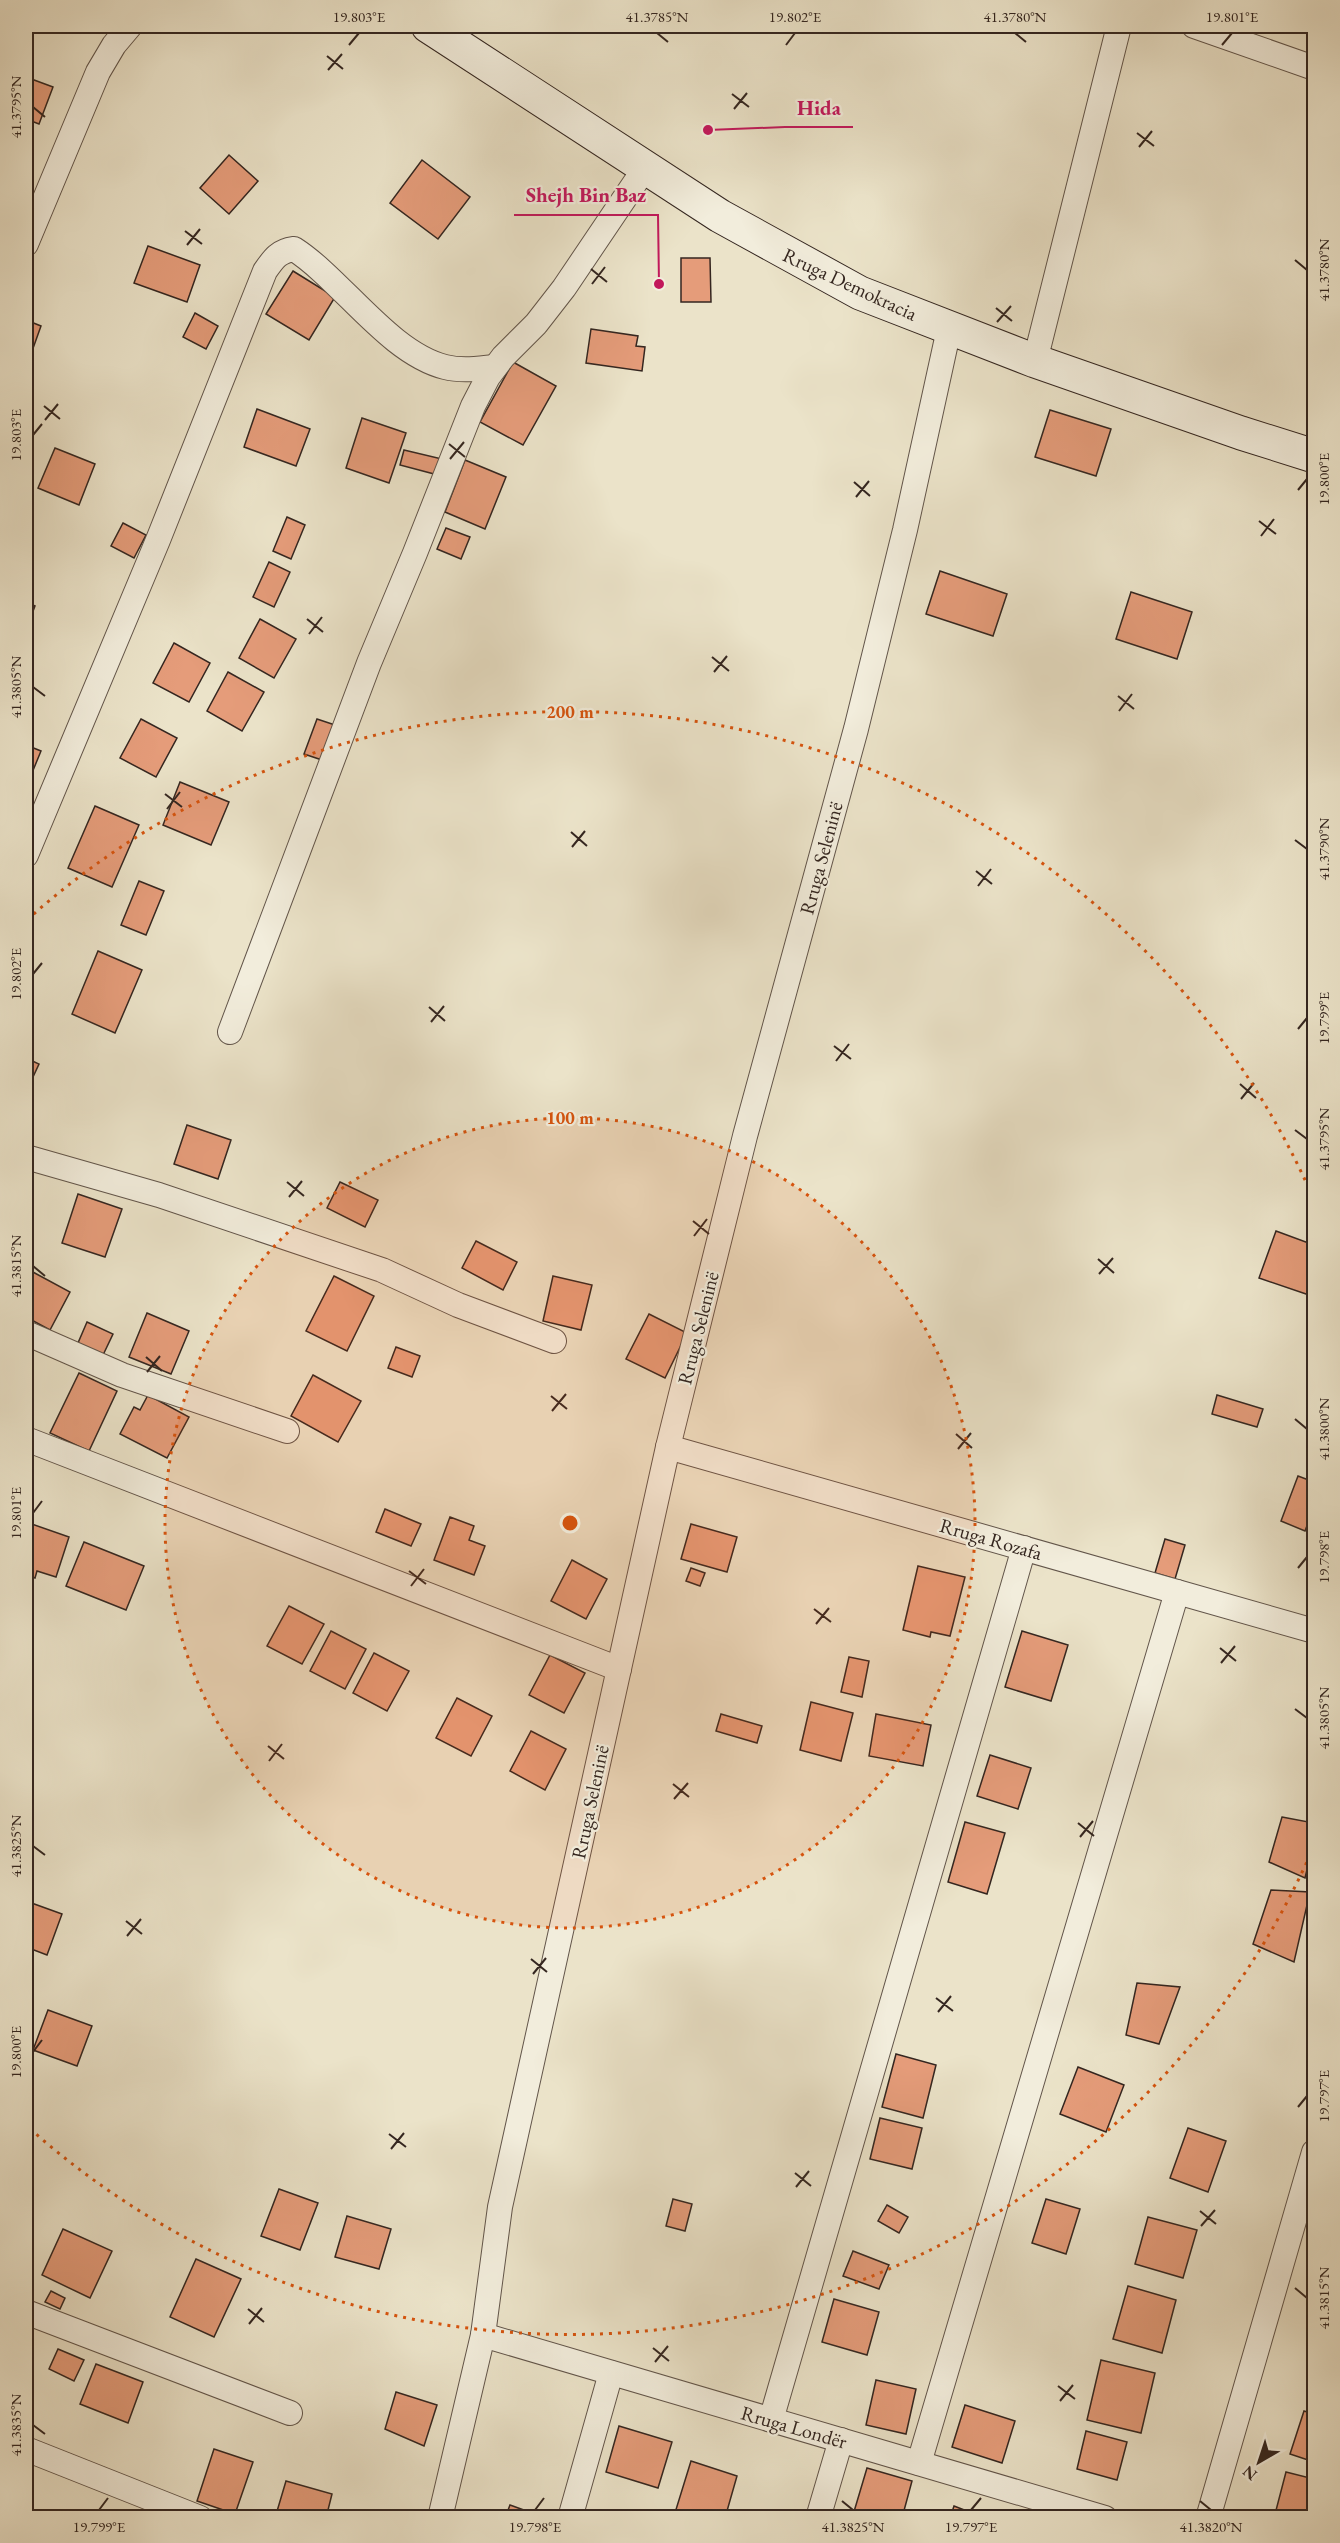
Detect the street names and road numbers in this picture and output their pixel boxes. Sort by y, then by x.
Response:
street label: Rruga Demokracia [779,242,921,326]
street label: Rruga Seleninë [793,799,849,917]
street label: Rruga Seleninë [671,1269,725,1387]
street label: Rruga Rozafa [937,1512,1045,1566]
street label: Rruga Seleninë [565,1743,615,1861]
street label: Rruga Londër [738,2399,850,2455]

